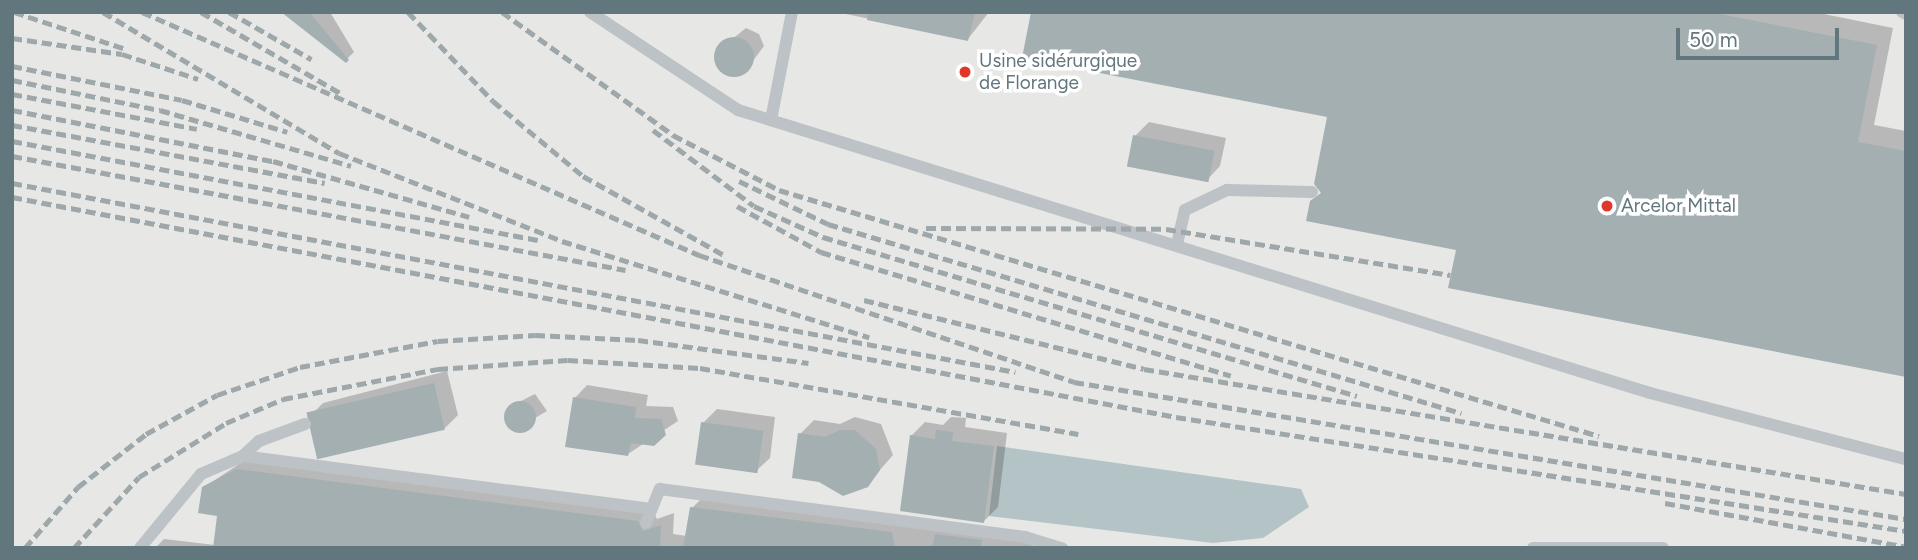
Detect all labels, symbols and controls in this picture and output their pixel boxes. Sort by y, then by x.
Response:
scale bar [1680,14,1843,58]
text: 50 m [1689,27,1738,52]
place label: Usine sidérurgique de Florange [979,50,1137,94]
marker: Usine sidérurgique de Florange [957,64,973,80]
place label: Arcelor Mittal [1621,195,1736,217]
marker: Arcelor Mittal [1599,198,1615,214]

